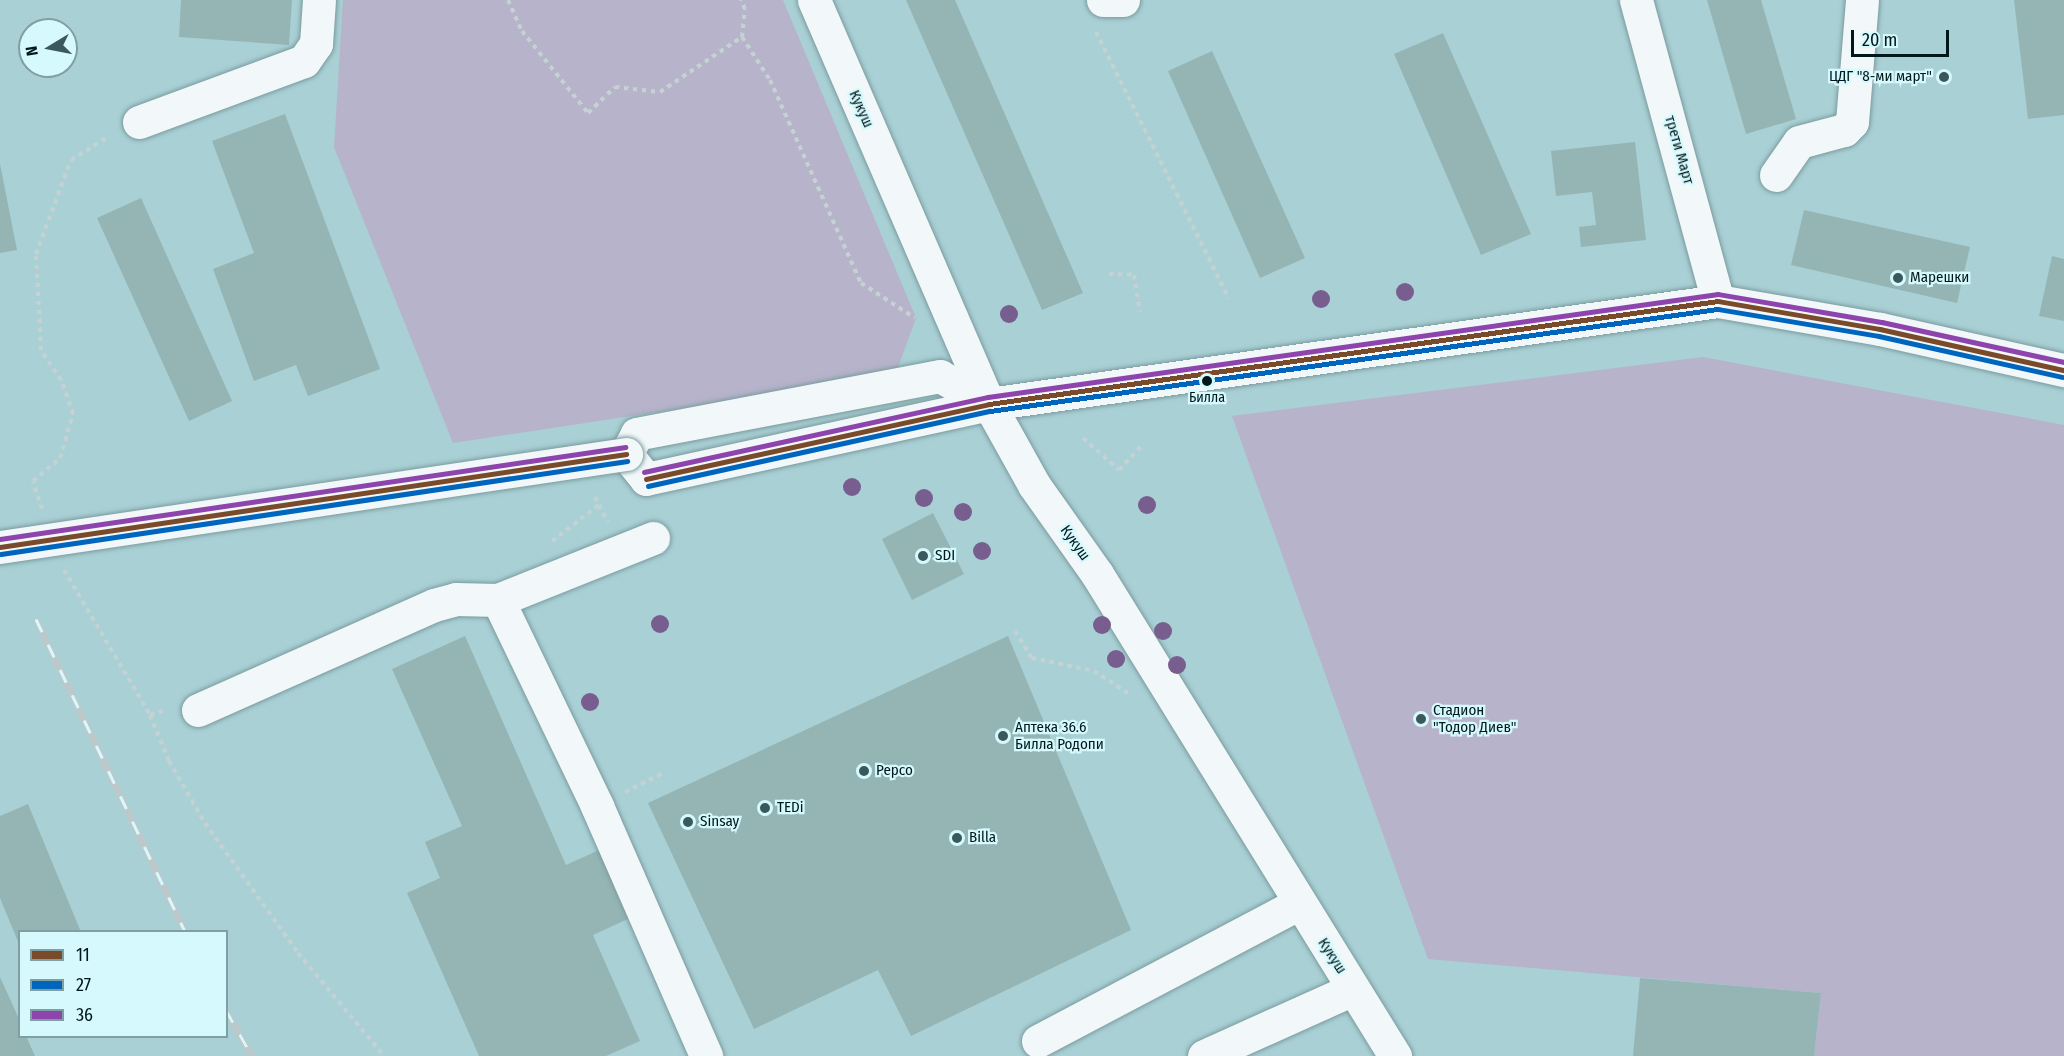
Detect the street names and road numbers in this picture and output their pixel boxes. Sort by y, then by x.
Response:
street label: Кукуш [845,88,877,130]
street label: трети Март [1661,114,1697,186]
street label: Кукуш [1056,522,1094,564]
street label: Кукуш [1314,935,1350,977]

